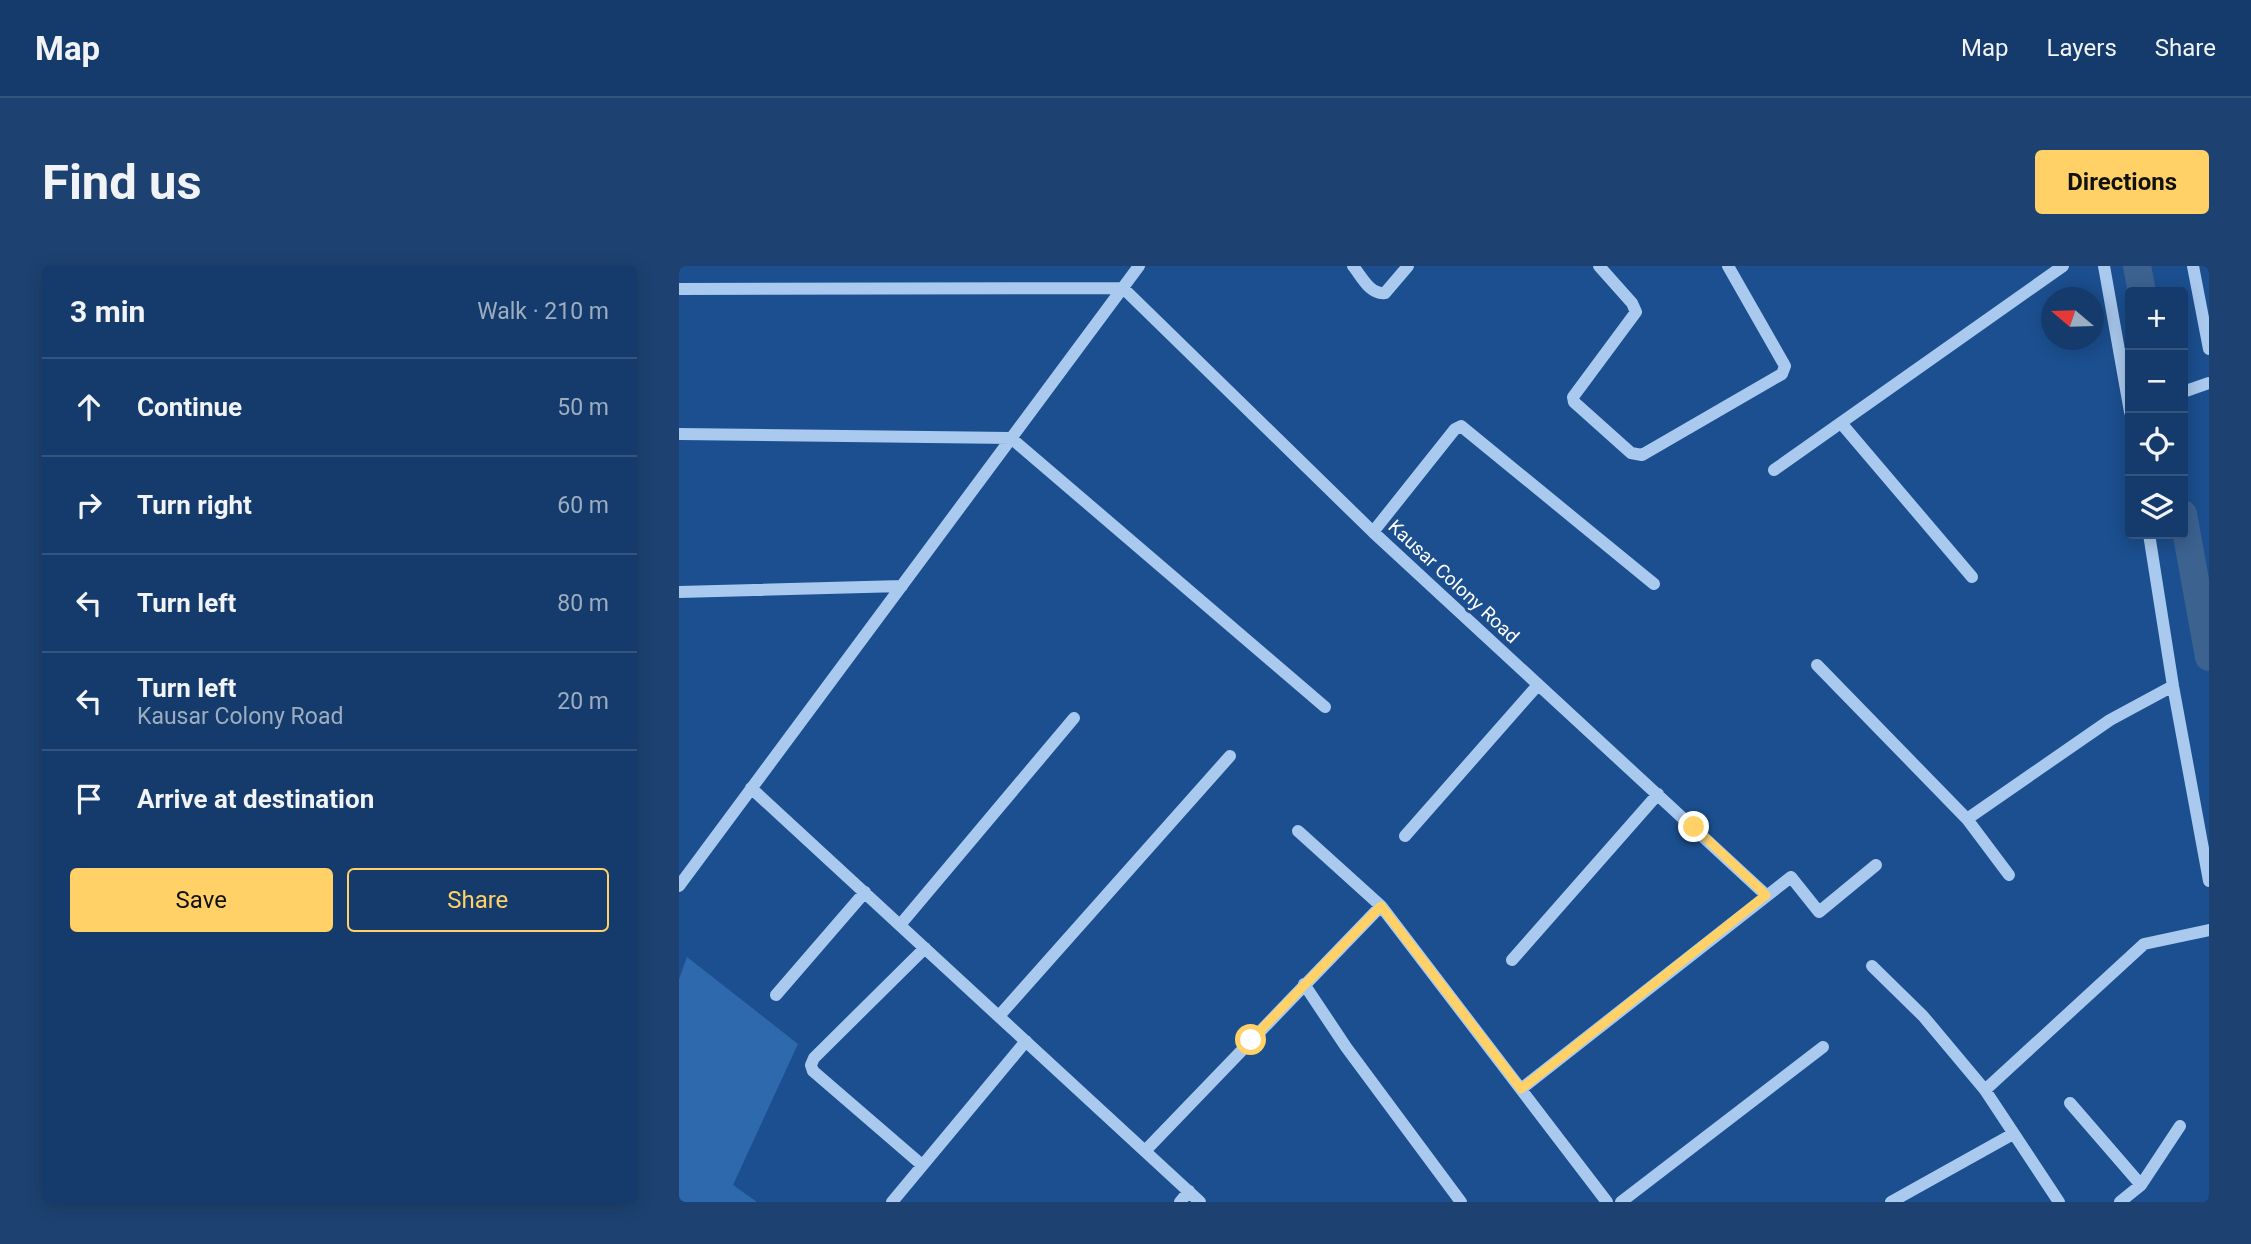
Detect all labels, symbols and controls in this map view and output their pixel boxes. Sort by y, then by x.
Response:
text: Map [35,29,100,68]
text: Map [1961,34,2009,62]
text: Layers [2047,34,2117,62]
text: Share [2155,34,2216,62]
button: Directions [2035,150,2209,214]
text: Find us [42,154,202,211]
north arrow [2041,287,2104,350]
map controls [2125,287,2188,539]
button: + [2125,287,2188,350]
text: 3 min [70,294,145,329]
text: Walk · 210 m [477,298,609,325]
button: − [2125,350,2188,413]
icon: ahead [70,388,108,426]
text: Continue [137,392,242,422]
text: 50 m [557,394,609,421]
button: locate [2125,413,2188,476]
button: layers [2125,476,2188,539]
icon: right [70,486,108,524]
text: Turn right [137,490,252,520]
text: 60 m [557,492,609,519]
street label: Kausar Colony Road [1383,515,1524,648]
icon: left [70,584,108,622]
text: Turn left [137,588,236,618]
text: 80 m [557,590,609,617]
text: Turn left [137,673,236,703]
icon: left [70,682,108,720]
text: 20 m [557,688,609,715]
text: Kausar Colony Road [137,703,343,730]
icon: arrive [70,780,108,818]
text: Arrive at destination [137,784,374,814]
route end [1678,811,1709,842]
button: Save [70,868,333,932]
button: Share [347,868,609,932]
route start [1235,1024,1266,1055]

